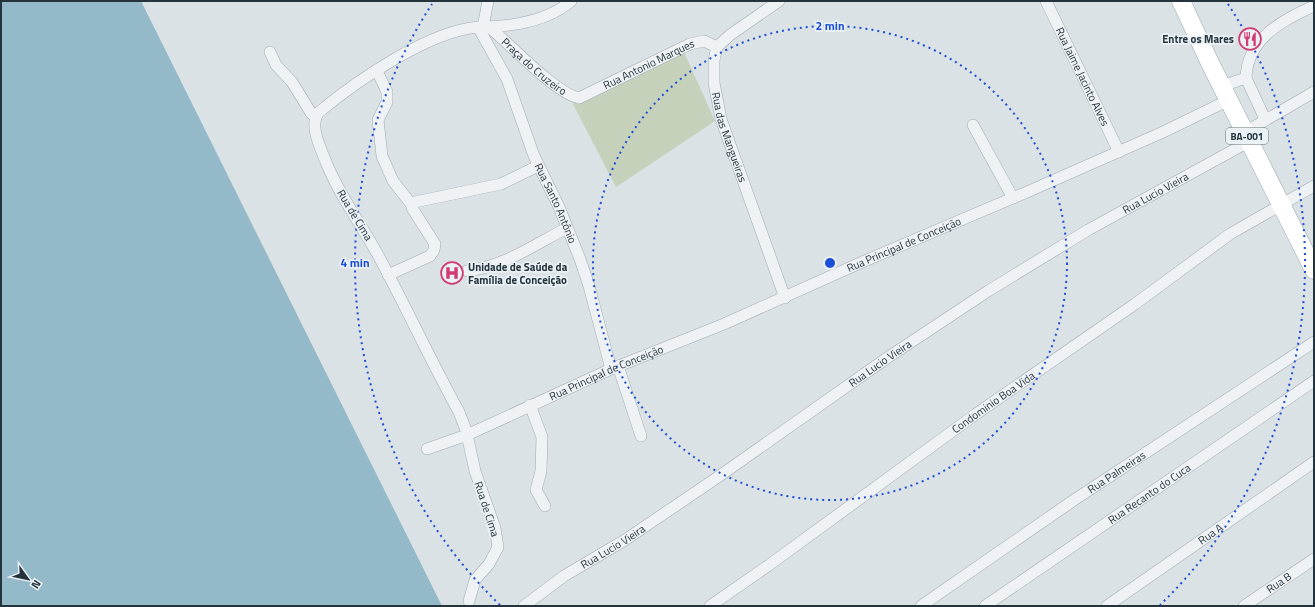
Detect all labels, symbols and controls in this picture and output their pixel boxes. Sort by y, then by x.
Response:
text: 2 min [815,16,845,35]
street label: Rua Jaime Jacinto Alves [1052,25,1113,129]
restaurant icon: Entre os Mares [1237,26,1263,52]
place label: Entre os Mares [1162,31,1234,47]
street label: Praça do Cruzeiro [498,34,570,99]
street label: Rua Antonio Marques [600,35,696,93]
street label: Rua das Mangueiras [708,91,751,184]
road number: BA-001 [1226,128,1268,144]
street label: Rua Santo Antônio [531,160,581,246]
street label: Rua Lucio Vieira [1119,168,1192,218]
street label: Rua de Cima [333,186,377,244]
street label: Rua Principal de Conceição [844,213,964,276]
text: 4 min [340,253,370,272]
centre of rings [823,256,837,270]
place label: Unidade de Saúde da Família de Conceição [468,259,568,288]
hospital icon: Unidade de Saúde da Família de Conceição [439,260,465,286]
street label: Rua Lucio Vieira [845,336,915,391]
street label: Rua Principal de Conceição [547,341,666,404]
street label: Condominio Boa Vida [949,367,1039,437]
street label: Rua Palmeiras [1084,447,1149,497]
street label: Rua Recanto do Cuca [1105,459,1194,528]
street label: Rua de Cima [471,479,504,539]
street label: Rua A [1195,519,1226,548]
street label: Rua Lucio Vieira [578,520,649,573]
north arrow [8,559,48,599]
street label: Rua B [1263,568,1295,597]
text: N [28,577,45,592]

